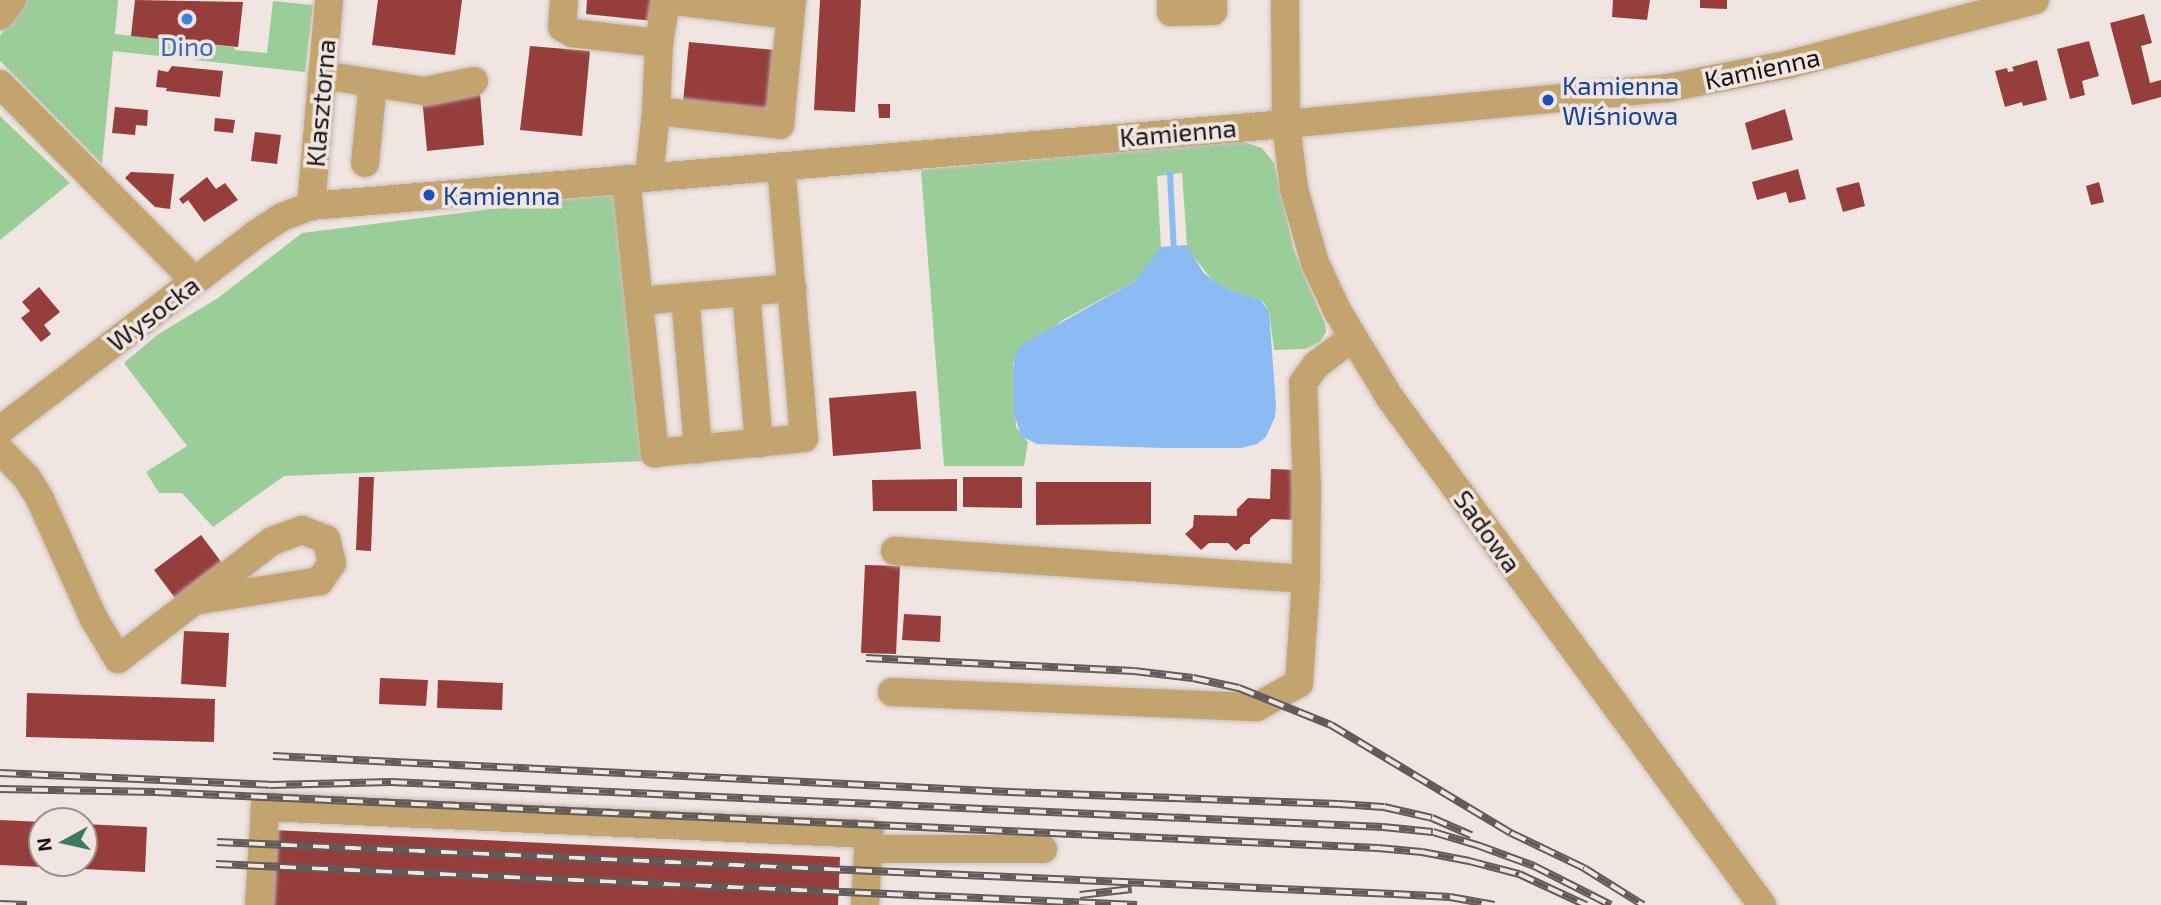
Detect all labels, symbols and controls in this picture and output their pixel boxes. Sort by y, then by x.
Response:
marker: Dino [179,11,195,27]
place label: Dino [160,30,214,62]
street label: Klasztorna [299,38,341,168]
street label: Kamienna [1701,41,1823,95]
place label: Kamienna Wiśniowa [1562,69,1679,130]
marker: Kamienna Wiśniowa [1540,92,1556,108]
street label: Kamienna [1118,111,1238,153]
place label: Kamienna [443,179,560,211]
marker: Kamienna [421,187,437,203]
street label: Wysocka [101,268,205,358]
street label: Sadowa [1448,484,1528,578]
north arrow [28,807,98,877]
text: N [31,836,56,853]

